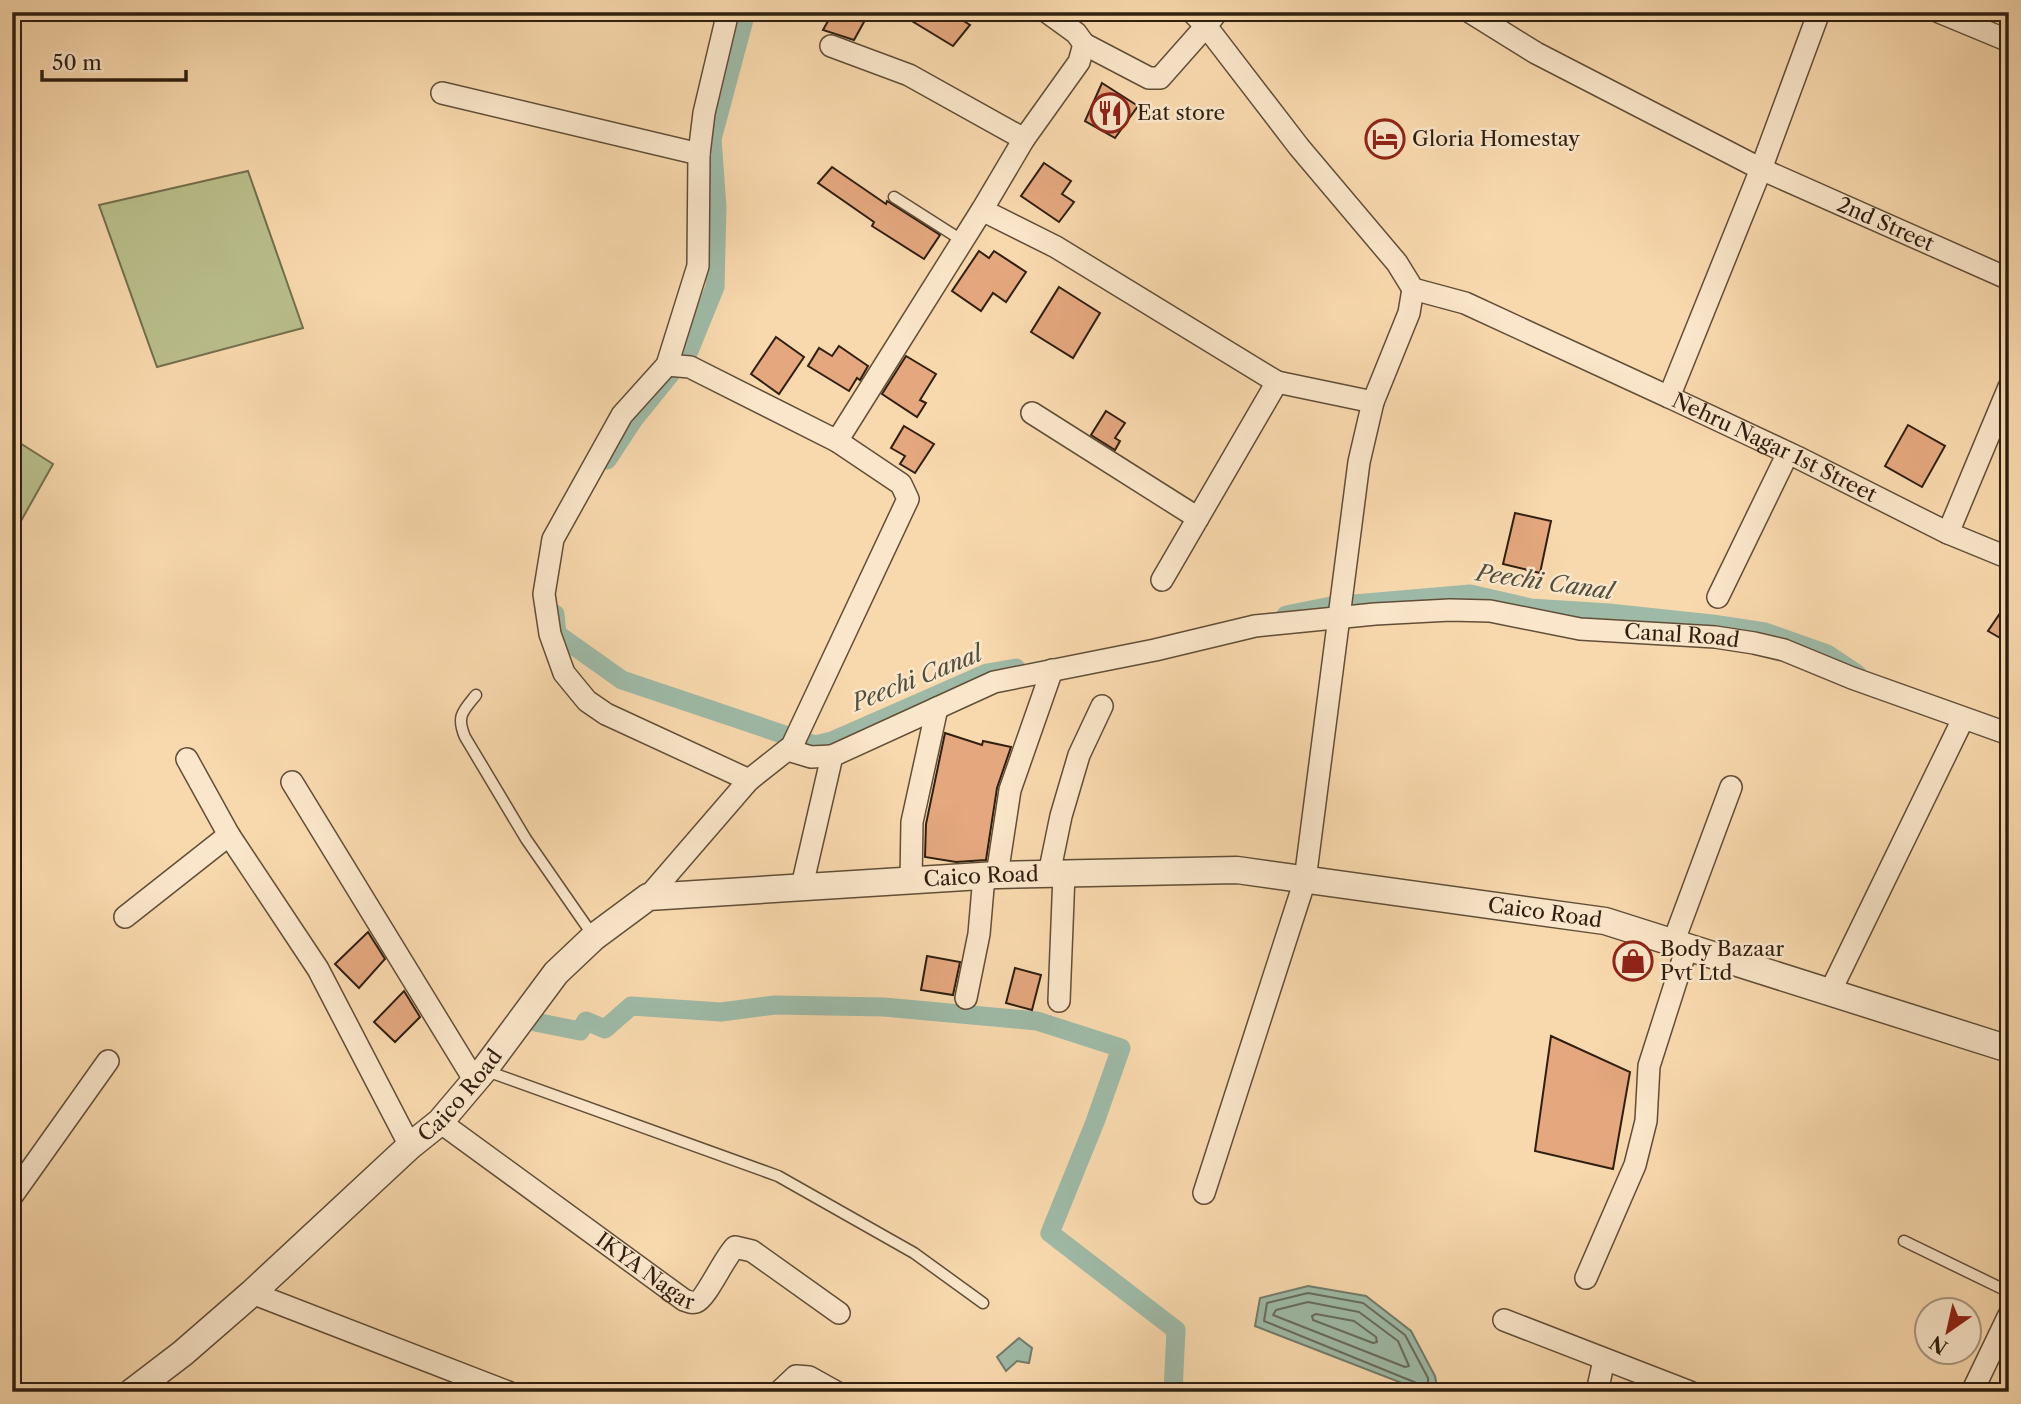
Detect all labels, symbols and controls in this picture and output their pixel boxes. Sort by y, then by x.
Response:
scale bar [42,38,186,82]
text: 50 m [52,50,102,75]
restaurant icon: Eat store [1089,92,1131,134]
place label: Eat store [1137,100,1225,125]
hotel icon: Gloria Homestay [1364,118,1406,160]
place label: Gloria Homestay [1412,126,1580,151]
street label: 2nd Street [1833,191,1938,256]
street label: Nehru Nagar 1st Street [1668,387,1881,507]
water label: Peechi Canal [1473,558,1618,606]
street label: Canal Road [1624,619,1741,653]
water label: Peechi Canal [846,638,989,718]
street label: Caico Road [923,861,1039,892]
street label: Caico Road [1486,892,1604,933]
place label: Body Bazaar Pvt Ltd [1660,936,1785,985]
shop icon: Body Bazaar Pvt Ltd [1612,940,1654,982]
street label: Caico Road [413,1044,507,1147]
street label: IKYA Nagar [591,1227,697,1315]
north arrow [1912,1296,1982,1366]
text: N [1925,1331,1952,1359]

